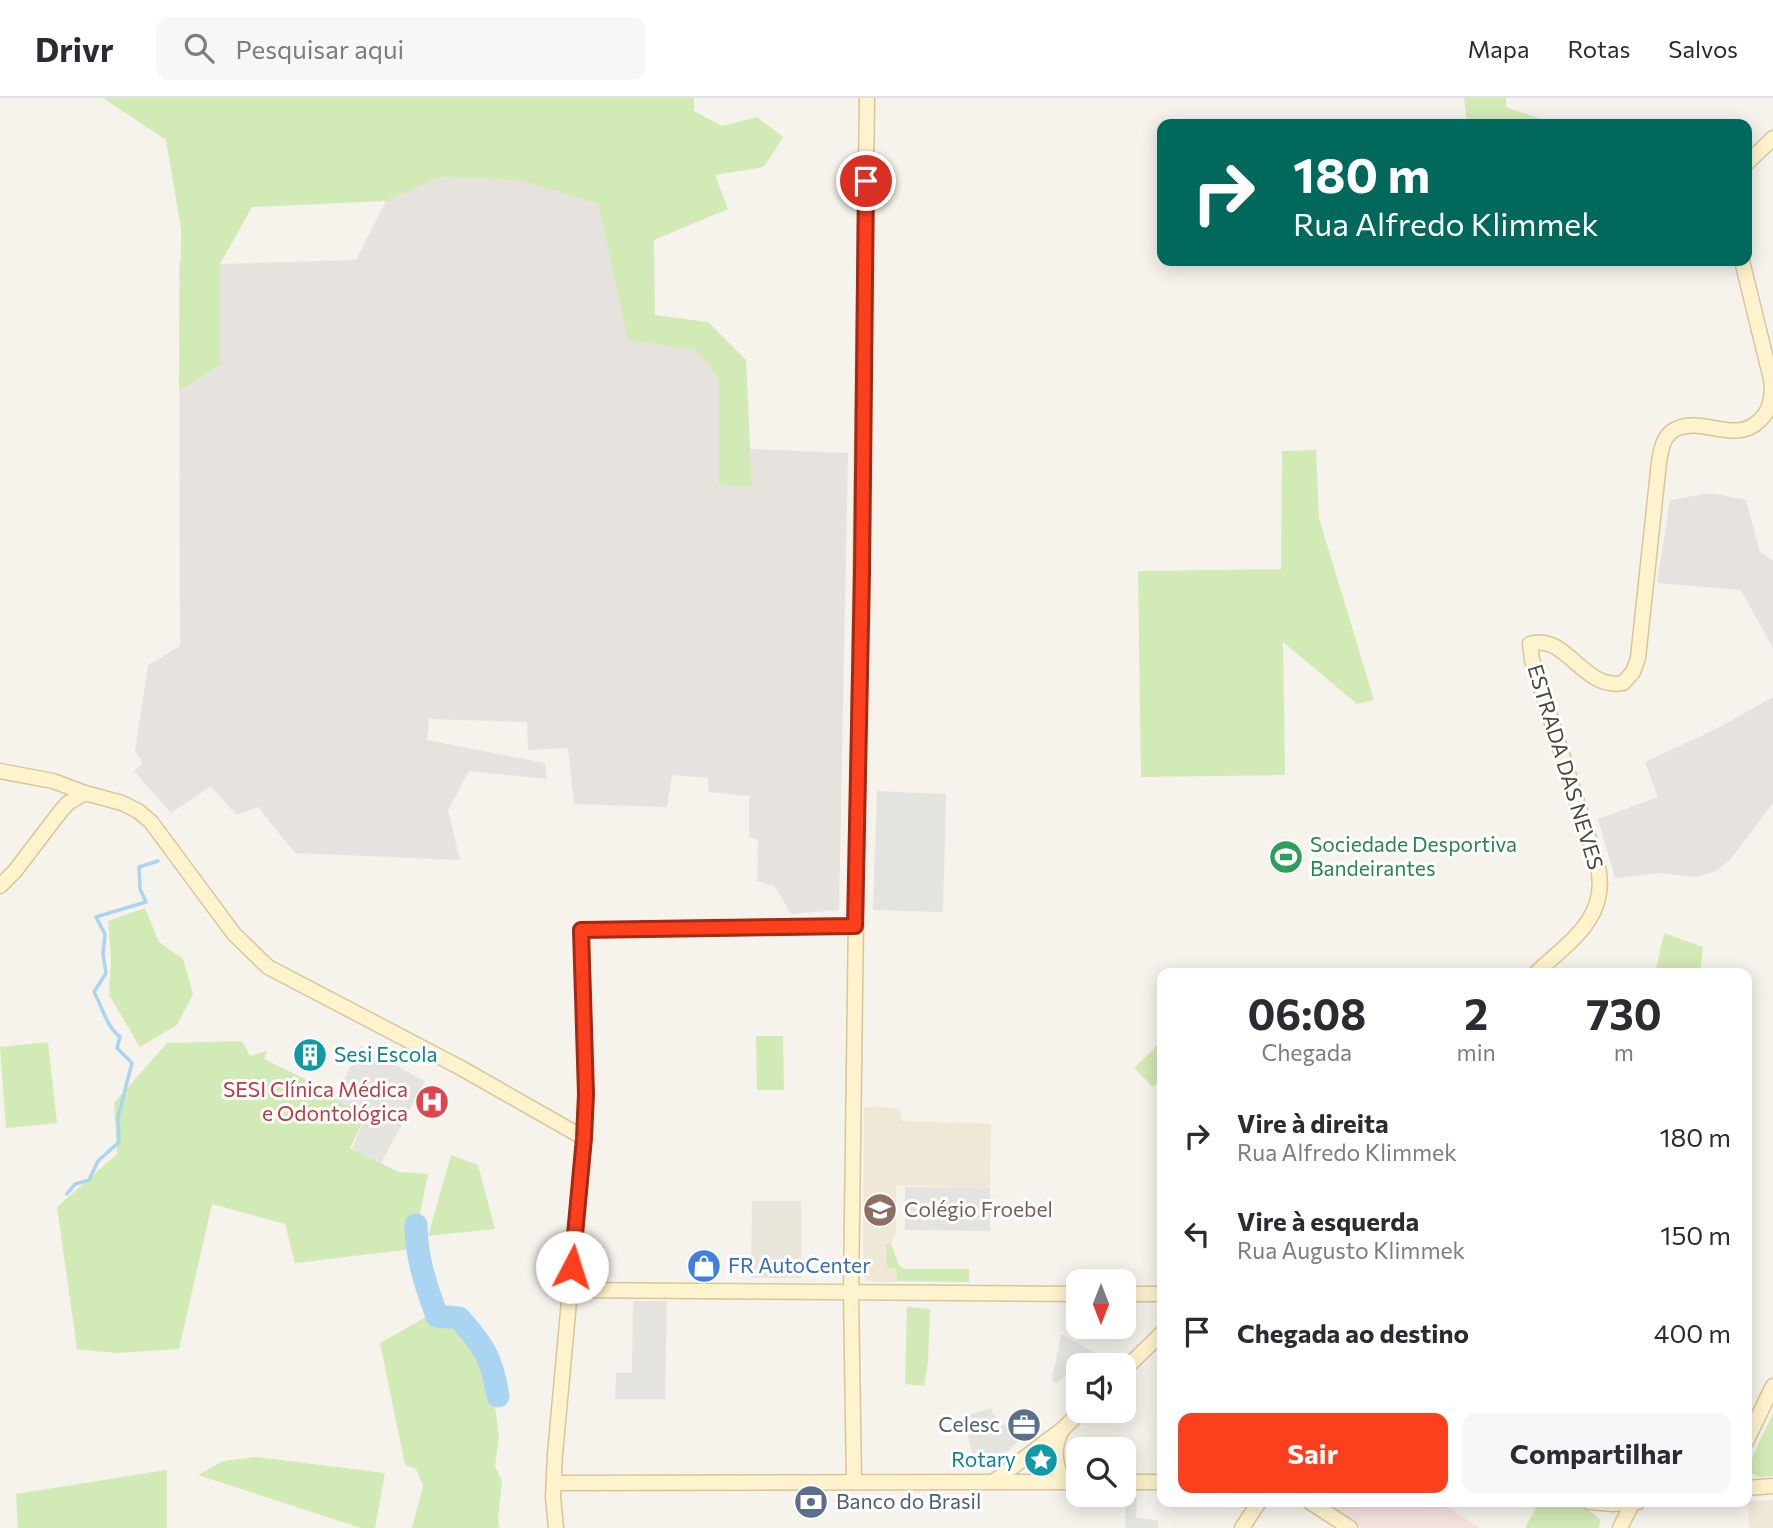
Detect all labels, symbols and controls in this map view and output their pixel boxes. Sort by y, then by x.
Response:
search box [156,17,646,80]
text: Drivr [35,28,114,69]
icon: search [180,29,218,67]
text: Pesquisar aqui [236,33,404,64]
text: Mapa [1468,34,1530,63]
text: Rotas [1568,34,1630,63]
text: Salvos [1668,34,1738,63]
text: 180 m [1293,143,1430,203]
icon: right [1178,147,1269,238]
pin [836,151,896,211]
icon: arrive [847,162,885,200]
text: Rua Alfredo Klimmek [1293,203,1599,243]
street label: ESTRADA DAS NEVES [1523,661,1610,872]
place label: Sociedade Desportiva Bandeirantes [1310,831,1517,880]
sports icon: Sociedade Desportiva Bandeirantes [1267,838,1305,876]
text: 06:08 [1247,987,1366,1039]
text: 2 [1464,987,1488,1039]
text: 730 [1586,987,1662,1039]
building icon: Sesi Escola [291,1036,329,1074]
text: Chegada [1261,1038,1352,1066]
text: min [1457,1038,1496,1066]
text: m [1614,1038,1634,1066]
place label: Sesi Escola [334,1041,438,1066]
place label: SESI Clínica Médica e Odontológica [223,1076,408,1125]
hospital icon: SESI Clínica Médica e Odontológica [413,1083,451,1121]
text: Vire à direita [1237,1107,1389,1138]
icon: right [1178,1117,1216,1155]
text: 180 m [1659,1121,1731,1152]
text: Rua Alfredo Klimmek [1237,1138,1457,1166]
school or university icon: Colégio Froebel [861,1191,899,1229]
place label: Colégio Froebel [904,1196,1053,1221]
text: Vire à esquerda [1237,1205,1419,1236]
icon: left [1178,1215,1216,1253]
text: 150 m [1660,1219,1731,1250]
position arrow [535,1230,609,1304]
text: Rua Augusto Klimmek [1237,1236,1465,1264]
shop icon: FR AutoCenter [685,1247,723,1285]
place label: FR AutoCenter [728,1252,871,1277]
north arrow [1066,1269,1136,1339]
map controls [1066,1269,1136,1507]
icon: arrive [1178,1313,1216,1351]
text: Chegada ao destino [1237,1317,1469,1348]
text: 400 m [1654,1317,1731,1348]
button: sound [1066,1353,1136,1423]
office icon: Celesc [1005,1406,1043,1444]
place label: Celesc [938,1411,1000,1436]
button: Sair [1178,1413,1448,1493]
button: Compartilhar [1462,1413,1731,1493]
button: search [1066,1437,1136,1507]
place icon: Rotary [1022,1441,1060,1479]
place label: Rotary [951,1446,1016,1471]
bank icon: Banco do Brasil [792,1483,830,1521]
place label: Banco do Brasil [836,1488,981,1513]

